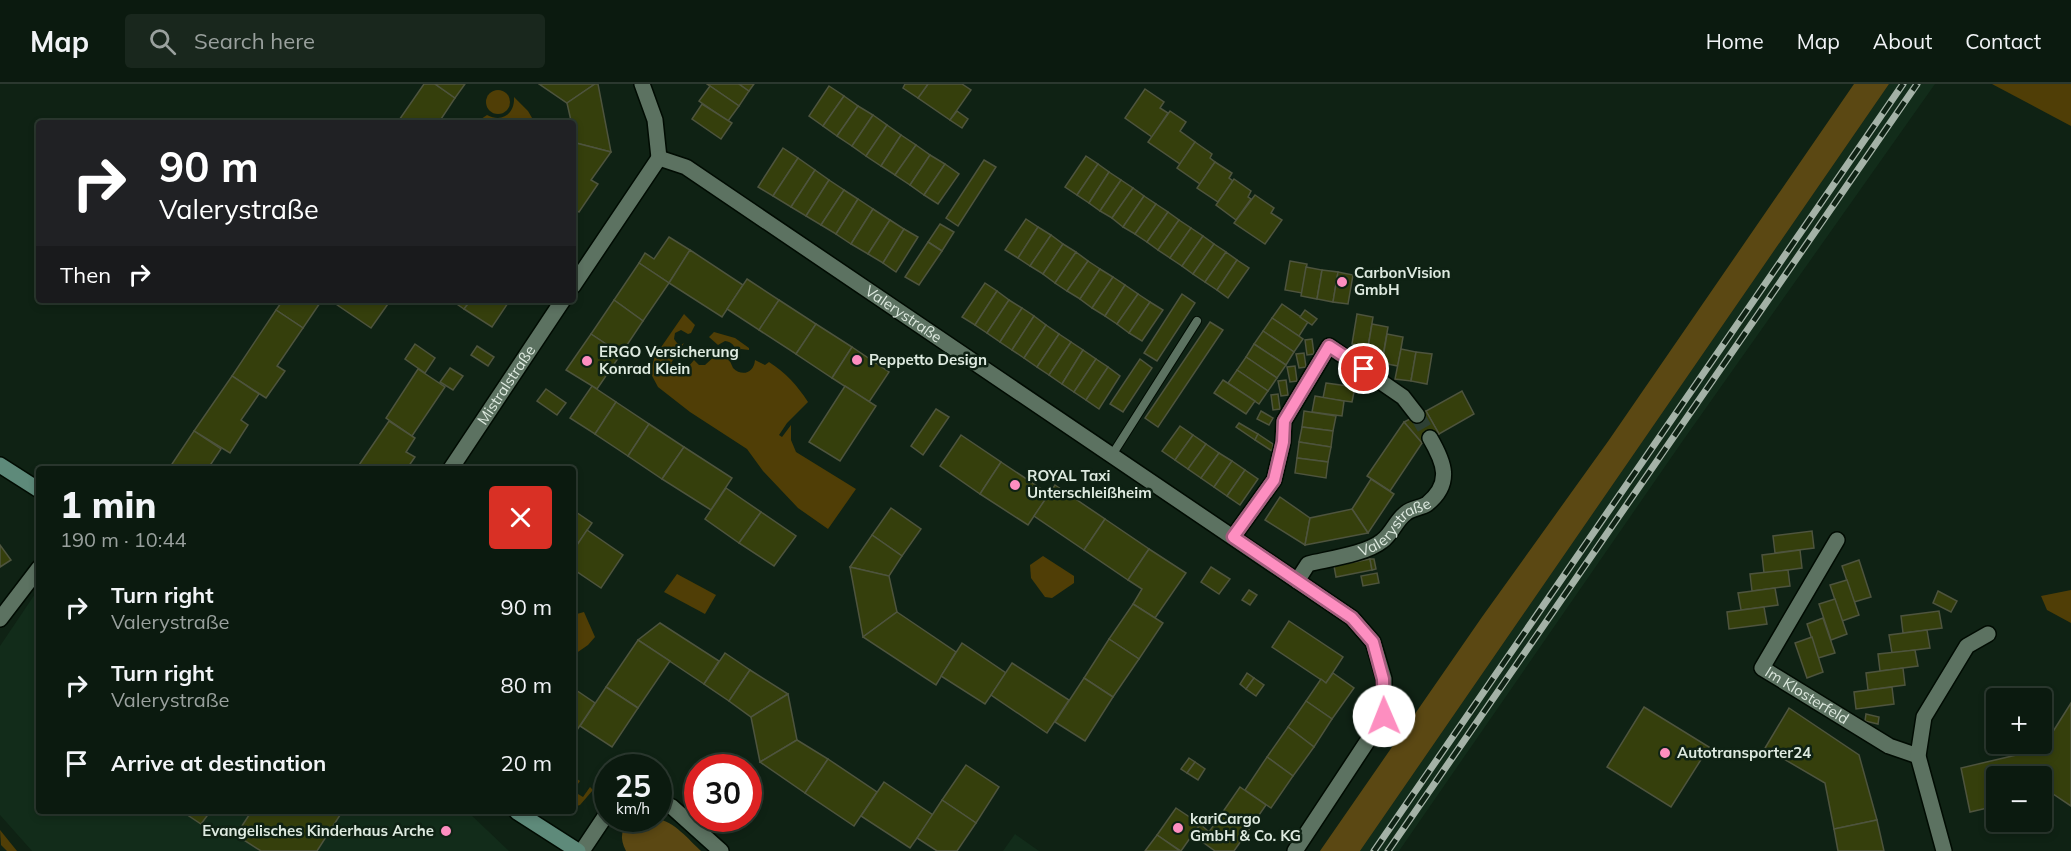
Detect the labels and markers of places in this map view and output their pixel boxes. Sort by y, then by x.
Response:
place label: CarbonVision GmbH [1354,263,1451,299]
marker: CarbonVision GmbH [1335,275,1349,289]
place label: ERGO Versicherung Konrad Klein [599,342,739,378]
pin [1338,343,1389,394]
place label: Peppetto Design [869,350,987,369]
marker: Peppetto Design [850,353,864,367]
marker: ERGO Versicherung Konrad Klein [580,354,594,368]
place label: ROYAL Taxi Unterschleißheim [1027,466,1152,502]
marker: ROYAL Taxi Unterschleißheim [1008,478,1022,492]
place label: Autotransporter24 [1677,743,1811,762]
marker: Autotransporter24 [1658,746,1672,760]
place label: kariCargo GmbH & Co. KG [1190,809,1301,845]
place label: Evangelisches Kinderhaus Arche [202,821,434,840]
marker: kariCargo GmbH & Co. KG [1171,821,1185,835]
marker: Evangelisches Kinderhaus Arche [439,824,453,838]

